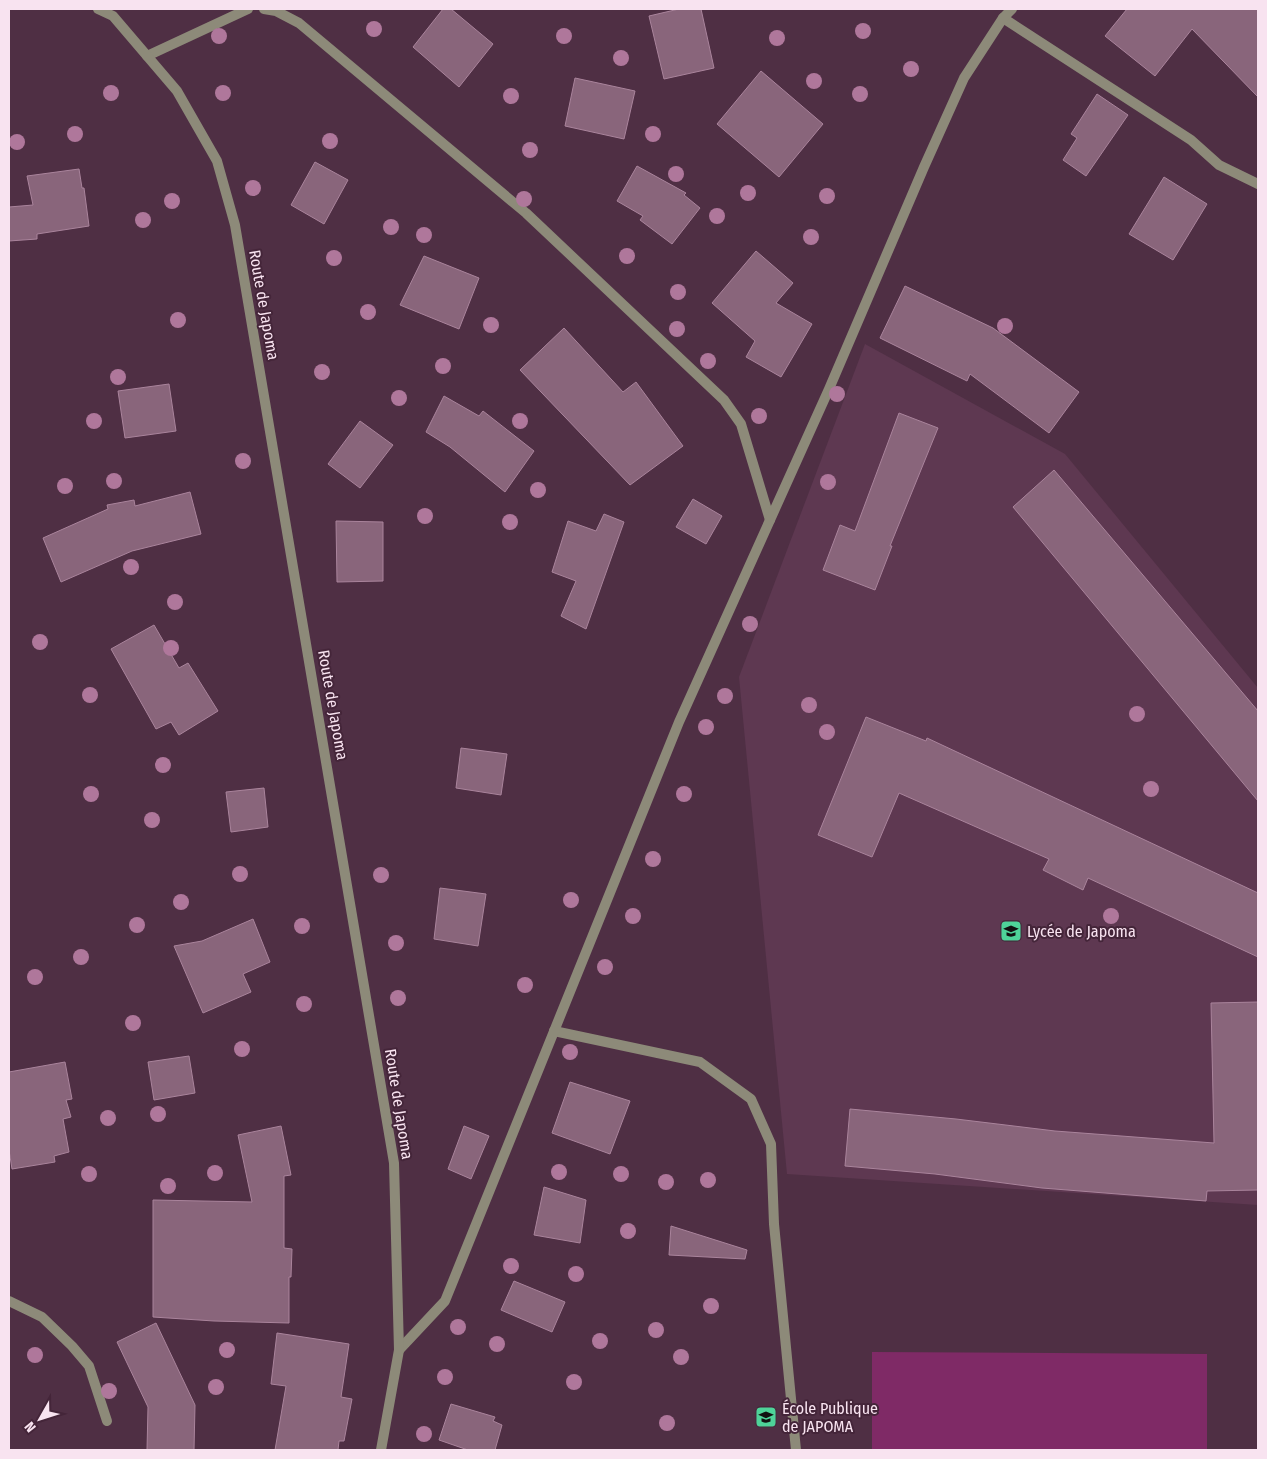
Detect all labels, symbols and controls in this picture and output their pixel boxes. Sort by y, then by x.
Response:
street label: Route de Japoma [245,248,283,362]
street label: Route de Japoma [314,648,352,762]
school or university icon: Lycée de Japoma [999,919,1023,943]
place label: Lycée de Japoma [1027,922,1136,941]
street label: Route de Japoma [381,1047,417,1161]
north arrow [15,1394,65,1444]
place label: École Publique de JAPOMA [782,1399,878,1436]
school or university icon: École Publique de JAPOMA [754,1405,778,1429]
text: N [21,1418,40,1435]

